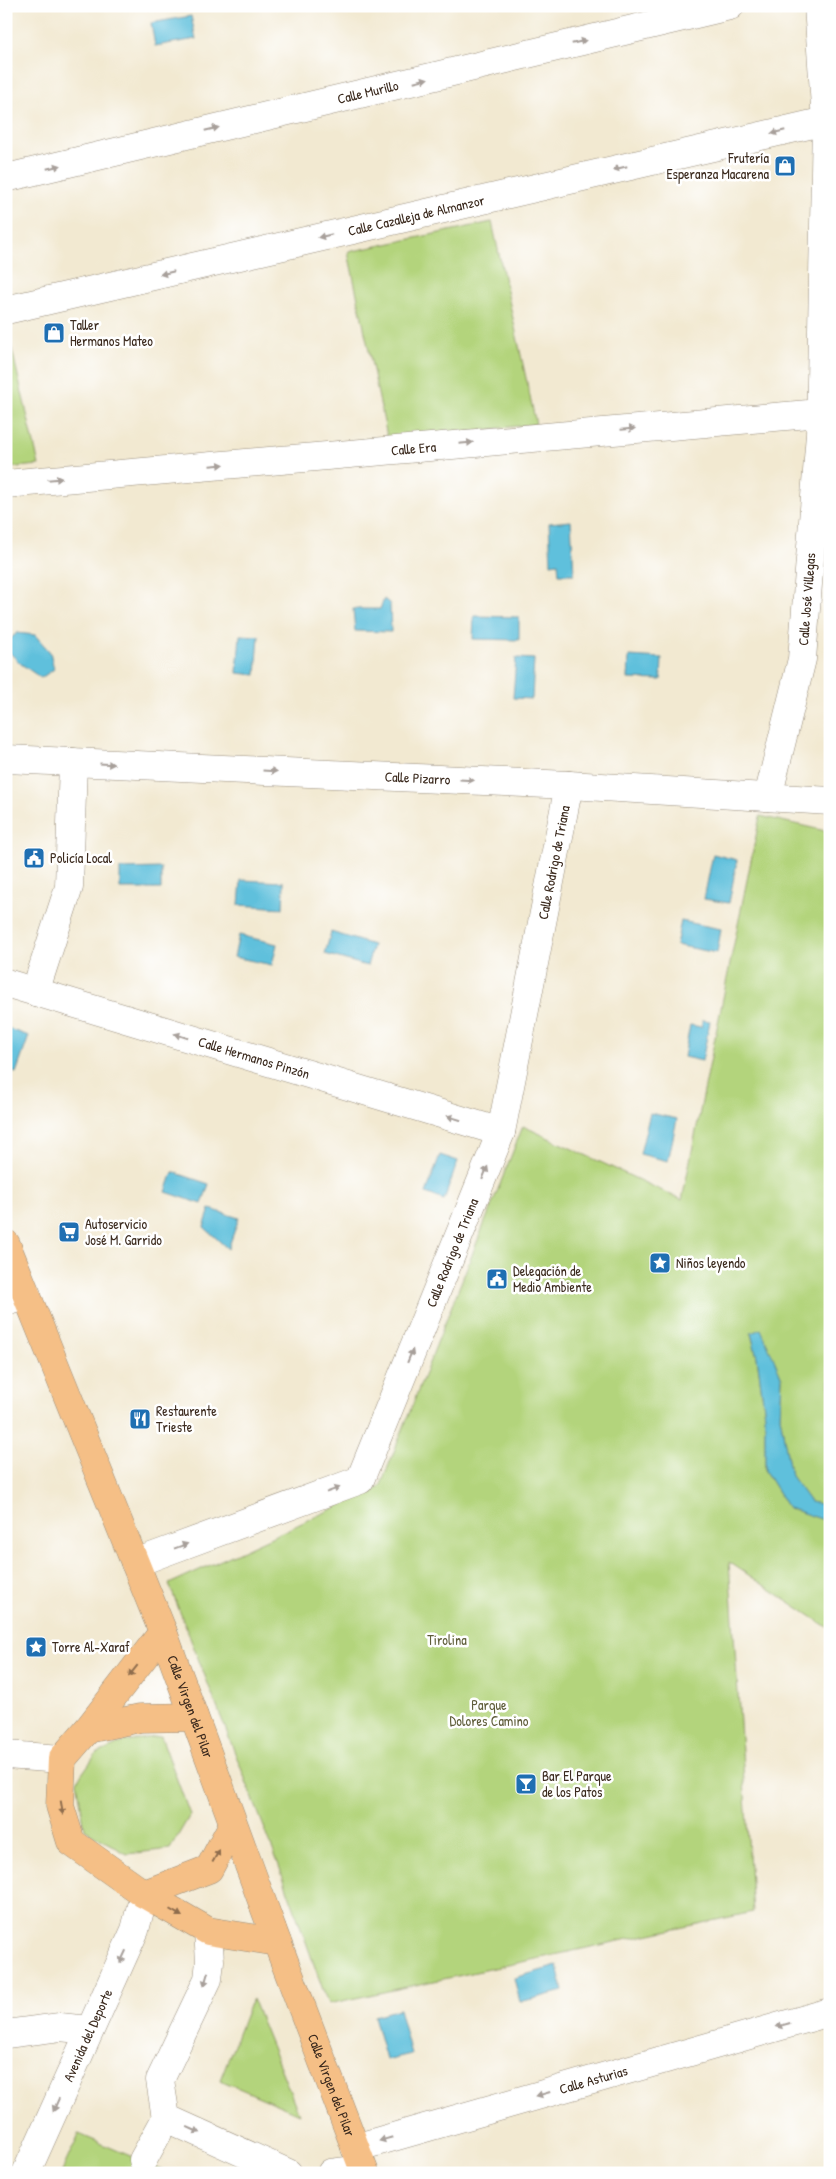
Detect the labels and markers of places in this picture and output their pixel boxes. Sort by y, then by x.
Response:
place label: Frutería Esperanza Macarena [666,148,769,184]
shop icon: Frutería Esperanza Macarena [773,154,797,178]
place label: Taller Hermanos Mateo [70,315,153,350]
shop icon: Taller Hermanos Mateo [42,321,66,345]
public building icon: Policía Local [22,846,46,870]
place label: Policía Local [50,848,112,867]
place label: Autoservicio José M. Garrido [85,1214,162,1249]
supermarket icon: Autoservicio José M. Garrido [57,1220,81,1244]
place icon: Niños leyendo [648,1251,672,1275]
place label: Niños leyendo [676,1253,746,1273]
place label: Delegación de Medio Ambiente [513,1261,592,1296]
public building icon: Delegación de Medio Ambiente [485,1267,509,1291]
place label: Restaurente Trieste [156,1401,217,1436]
restaurant icon: Restaurente Trieste [128,1407,152,1431]
place icon: Torre Al-Xaraf [24,1635,48,1659]
place label: Torre Al-Xaraf [52,1637,130,1656]
place label: Bar El Parque de los Patos [542,1766,612,1801]
bar icon: Bar El Parque de los Patos [514,1772,538,1796]

